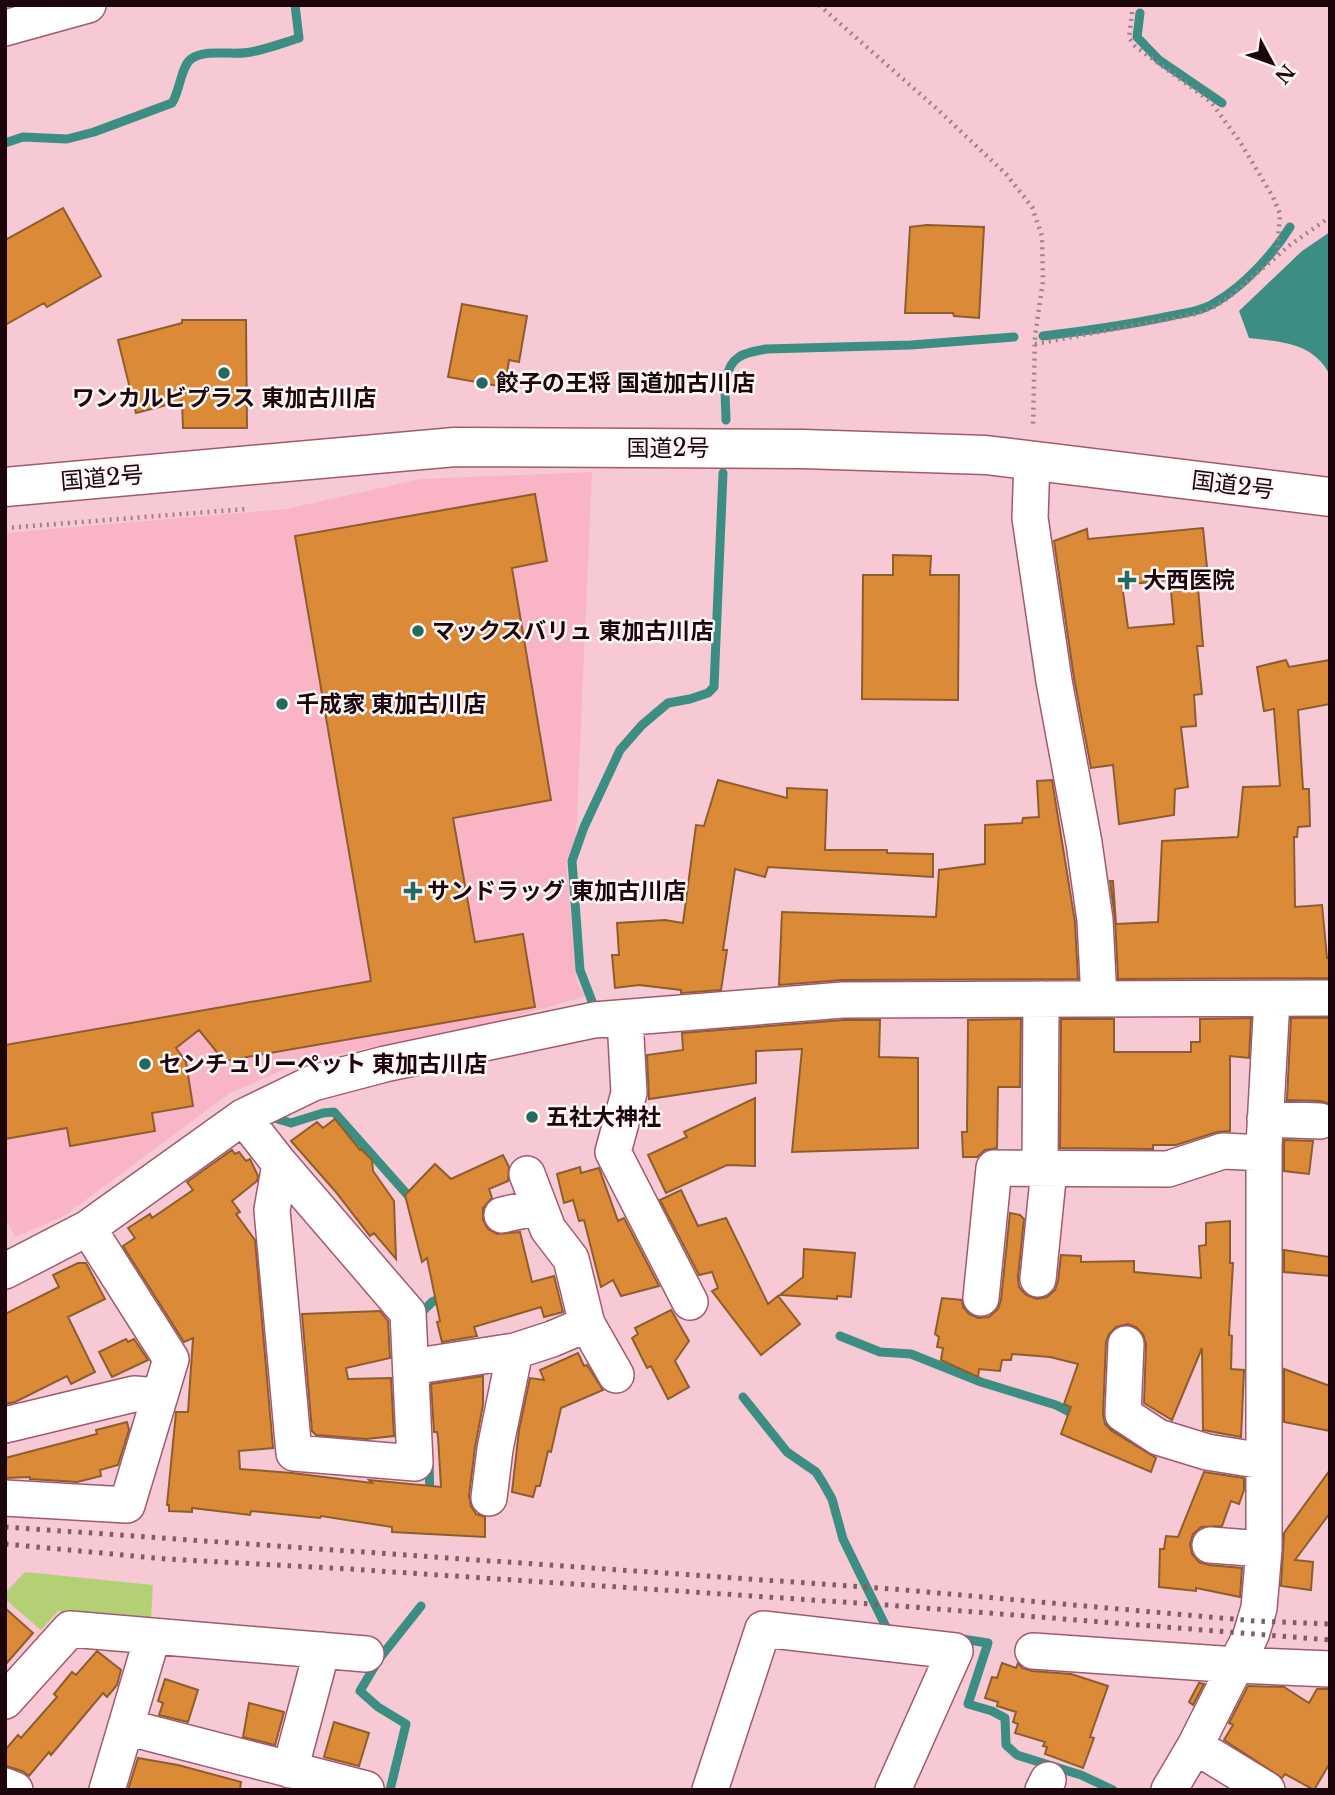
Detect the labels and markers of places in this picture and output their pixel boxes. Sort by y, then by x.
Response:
marker: ワンカルビプラス 東加古川店 [216,365,232,381]
place label: 餃子の王将 国道加古川店 [496,369,755,397]
marker: 餃子の王将 国道加古川店 [474,375,490,391]
place label: ワンカルビプラス 東加古川店 [72,384,376,412]
place label: 大西医院 [1143,566,1235,594]
marker: 大西医院 [1117,570,1137,590]
place label: マックスバリュ 東加古川店 [432,617,713,645]
marker: マックスバリュ 東加古川店 [410,623,426,639]
place label: 千成家 東加古川店 [296,690,486,718]
marker: 千成家 東加古川店 [274,696,290,712]
place label: サンドラッグ 東加古川店 [427,877,686,905]
marker: サンドラッグ 東加古川店 [405,883,421,899]
place label: センチュリーペット 東加古川店 [159,1050,487,1078]
marker: センチュリーペット 東加古川店 [137,1056,153,1072]
place label: 五社大神社 [546,1103,661,1131]
marker: 五社大神社 [524,1109,540,1125]

